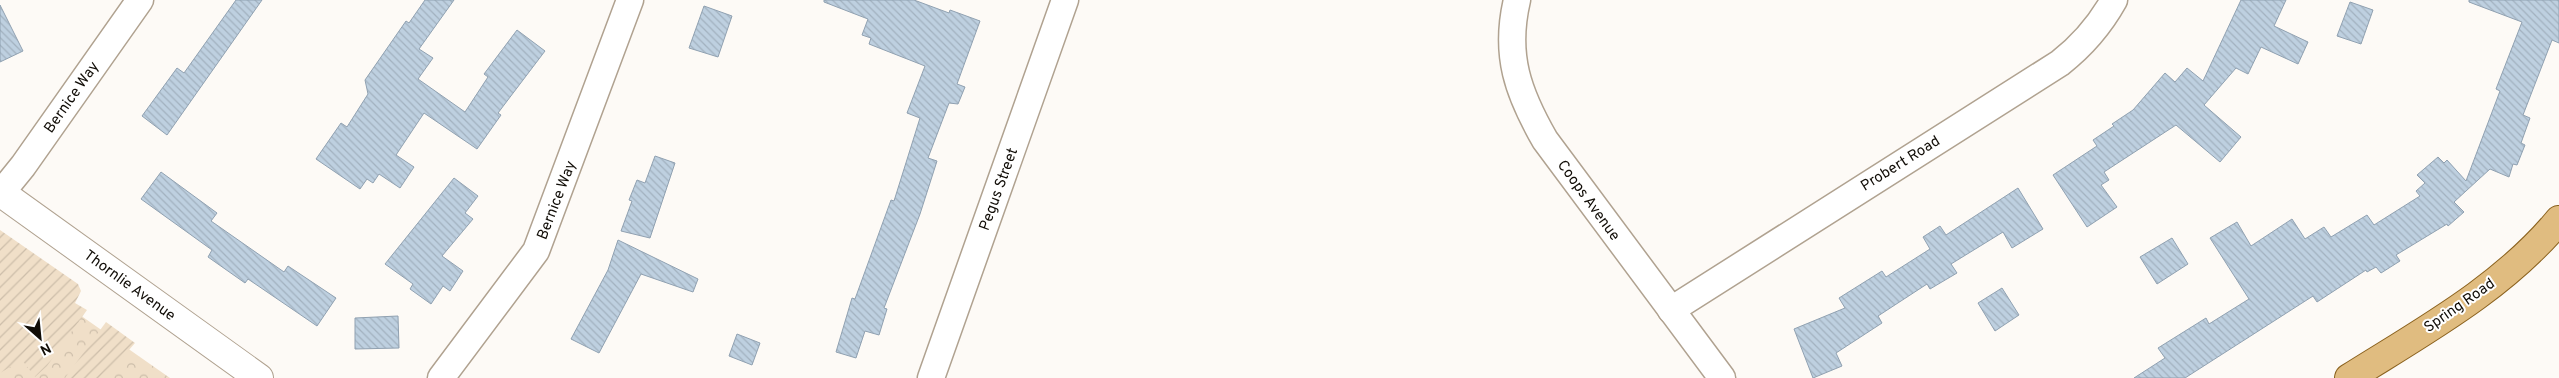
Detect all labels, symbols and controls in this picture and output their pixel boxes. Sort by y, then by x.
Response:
street label: Bernice Way [41,58,104,137]
street label: Probert Road [1858,132,1944,196]
street label: Pegus Street [976,146,1023,233]
street label: Coops Avenue [1552,157,1623,245]
street label: Bernice Way [534,158,581,243]
street label: Thornlie Avenue [80,247,179,326]
street label: Spring Road [2421,275,2499,338]
north arrow [15,313,65,363]
text: N [37,338,54,358]

